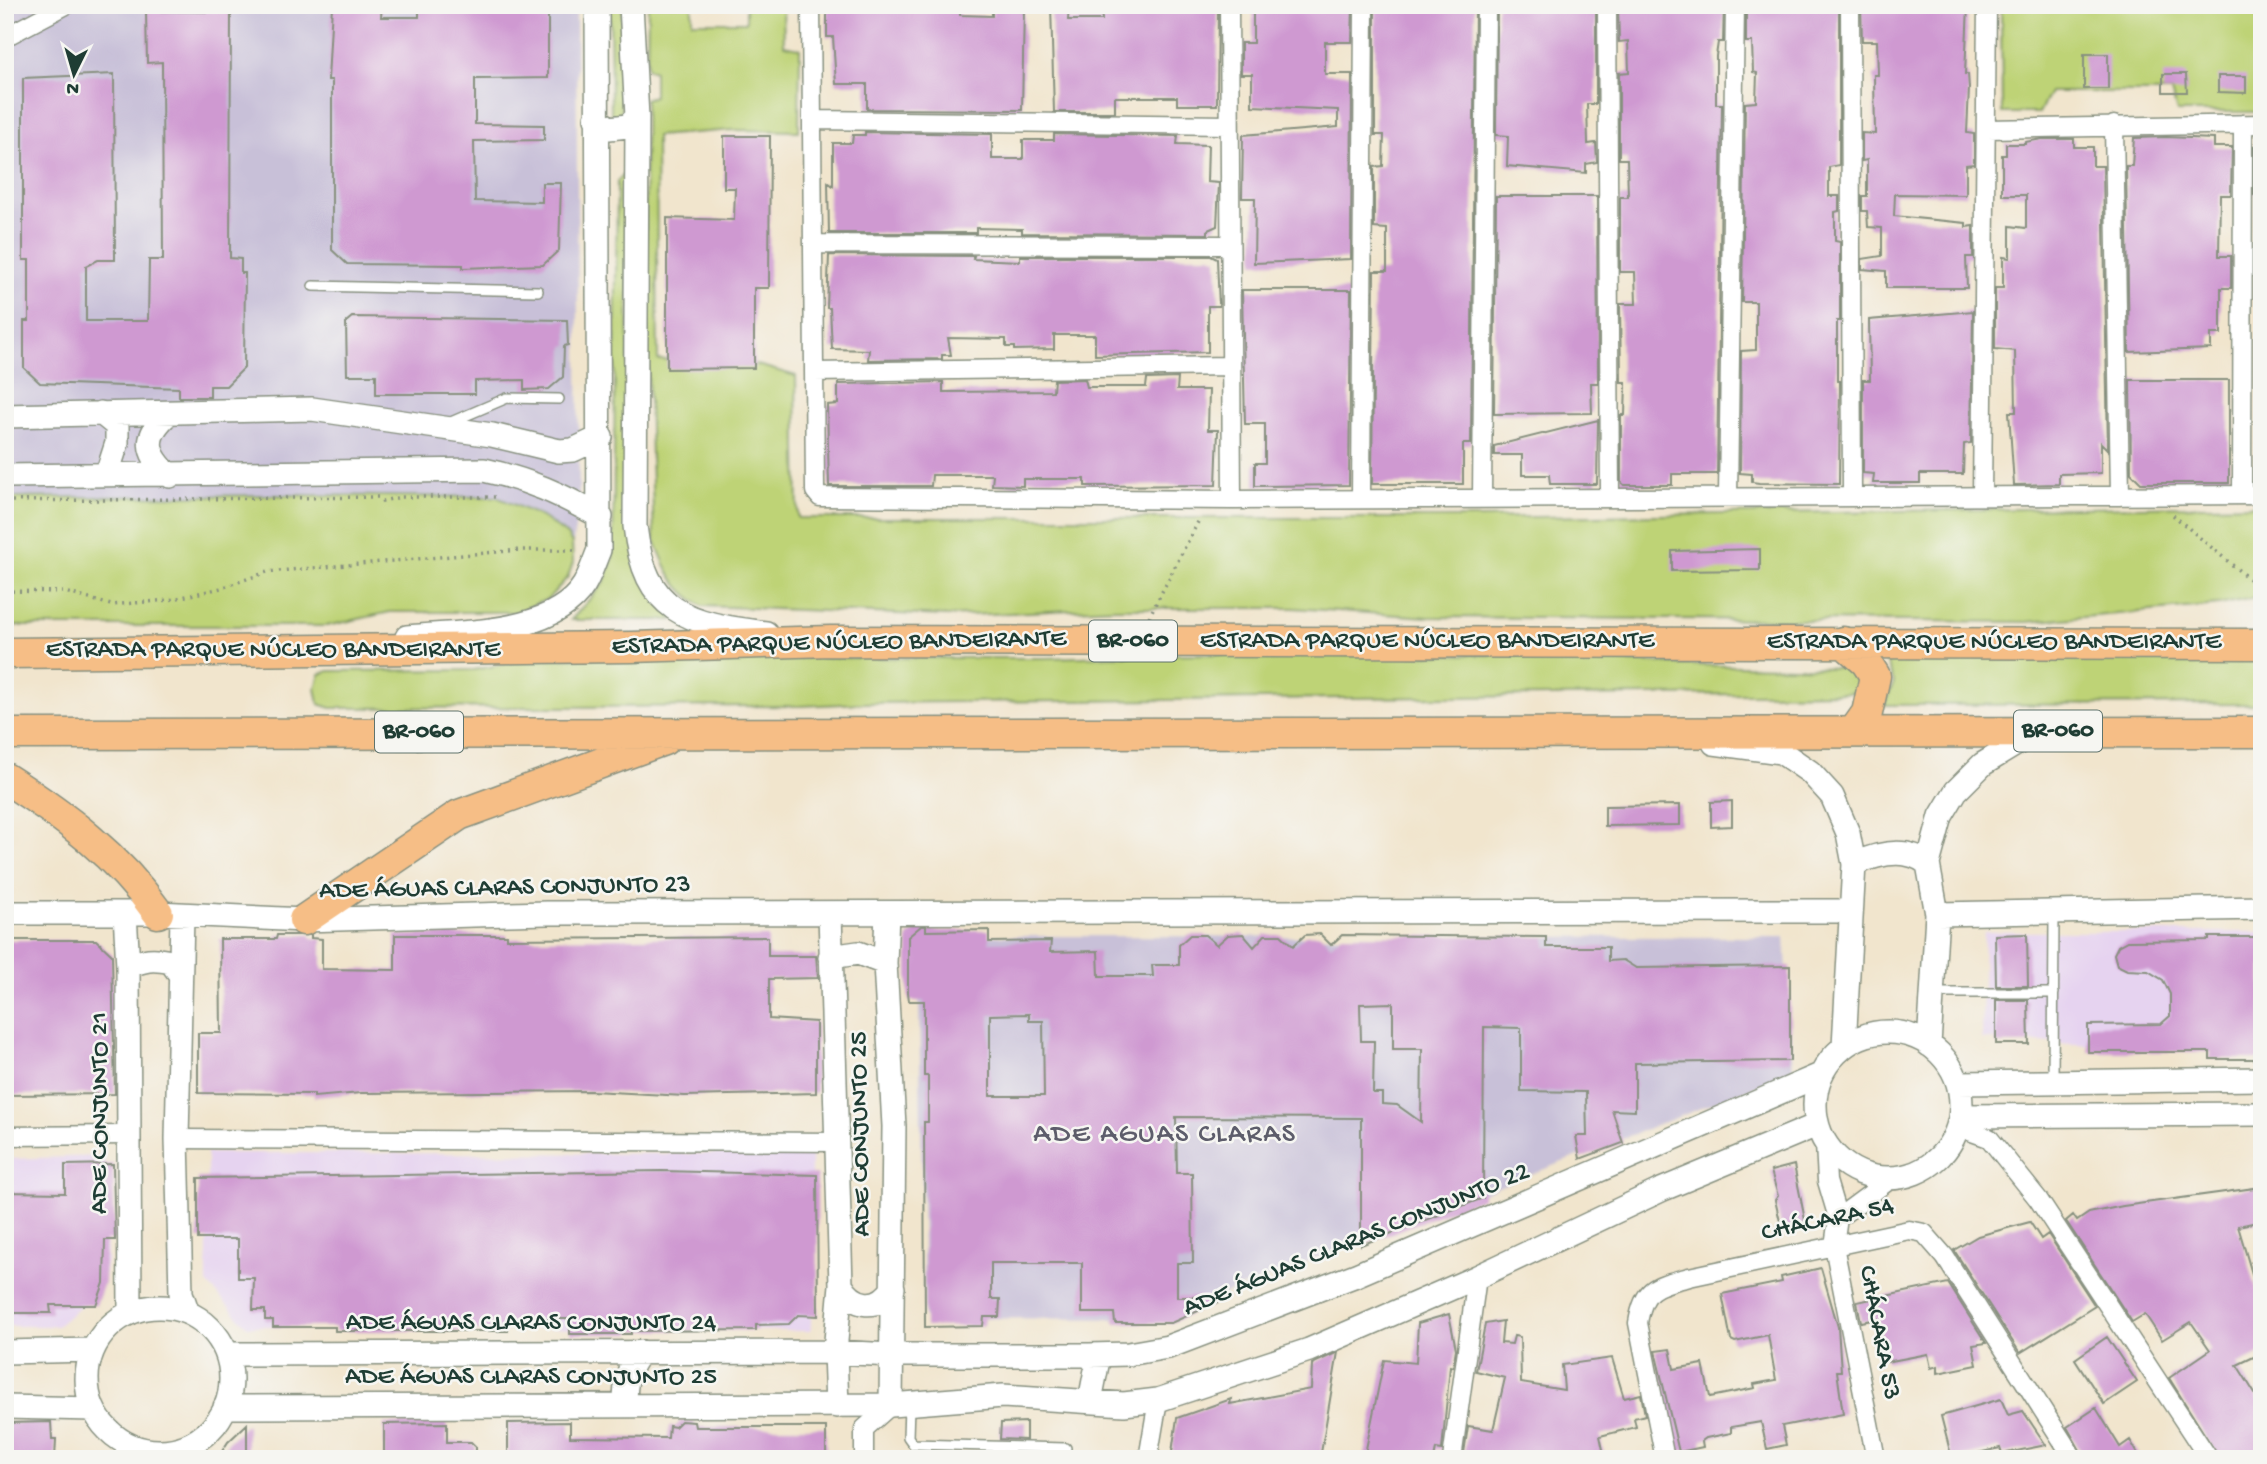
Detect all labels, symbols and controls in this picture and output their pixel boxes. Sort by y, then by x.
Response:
north arrow [38,38,108,108]
text: N [66,75,80,99]
road number: BR-060 [1089,620,1177,662]
street label: ESTRADA PARQUE NÚCLEO BANDEIRANTE [611,625,1067,663]
street label: ESTRADA PARQUE NÚCLEO BANDEIRANTE [1200,627,1655,658]
street label: ESTRADA PARQUE NÚCLEO BANDEIRANTE [1767,628,2222,659]
street label: ESTRADA PARQUE NÚCLEO BANDEIRANTE [46,636,501,667]
road number: BR-060 [2014,710,2102,752]
road number: BR-060 [375,712,463,752]
street label: ADE ÁGUAS CLARAS CONJUNTO 23 [319,870,691,908]
street label: ADE CONJUNTO 21 [86,1012,117,1214]
street label: ADE CONJUNTO 25 [845,1031,879,1237]
district label: ADE AGUAS CLARAS [1033,1119,1297,1152]
street label: ADE ÁGUAS CLARAS CONJUNTO 22 [1179,1157,1535,1325]
street label: CHÁCARA 54 [1759,1192,1897,1250]
street label: CHÁCARA 53 [1850,1263,1906,1403]
street label: ADE ÁGUAS CLARAS CONJUNTO 24 [346,1309,716,1340]
street label: ADE ÁGUAS CLARAS CONJUNTO 25 [345,1363,717,1394]

